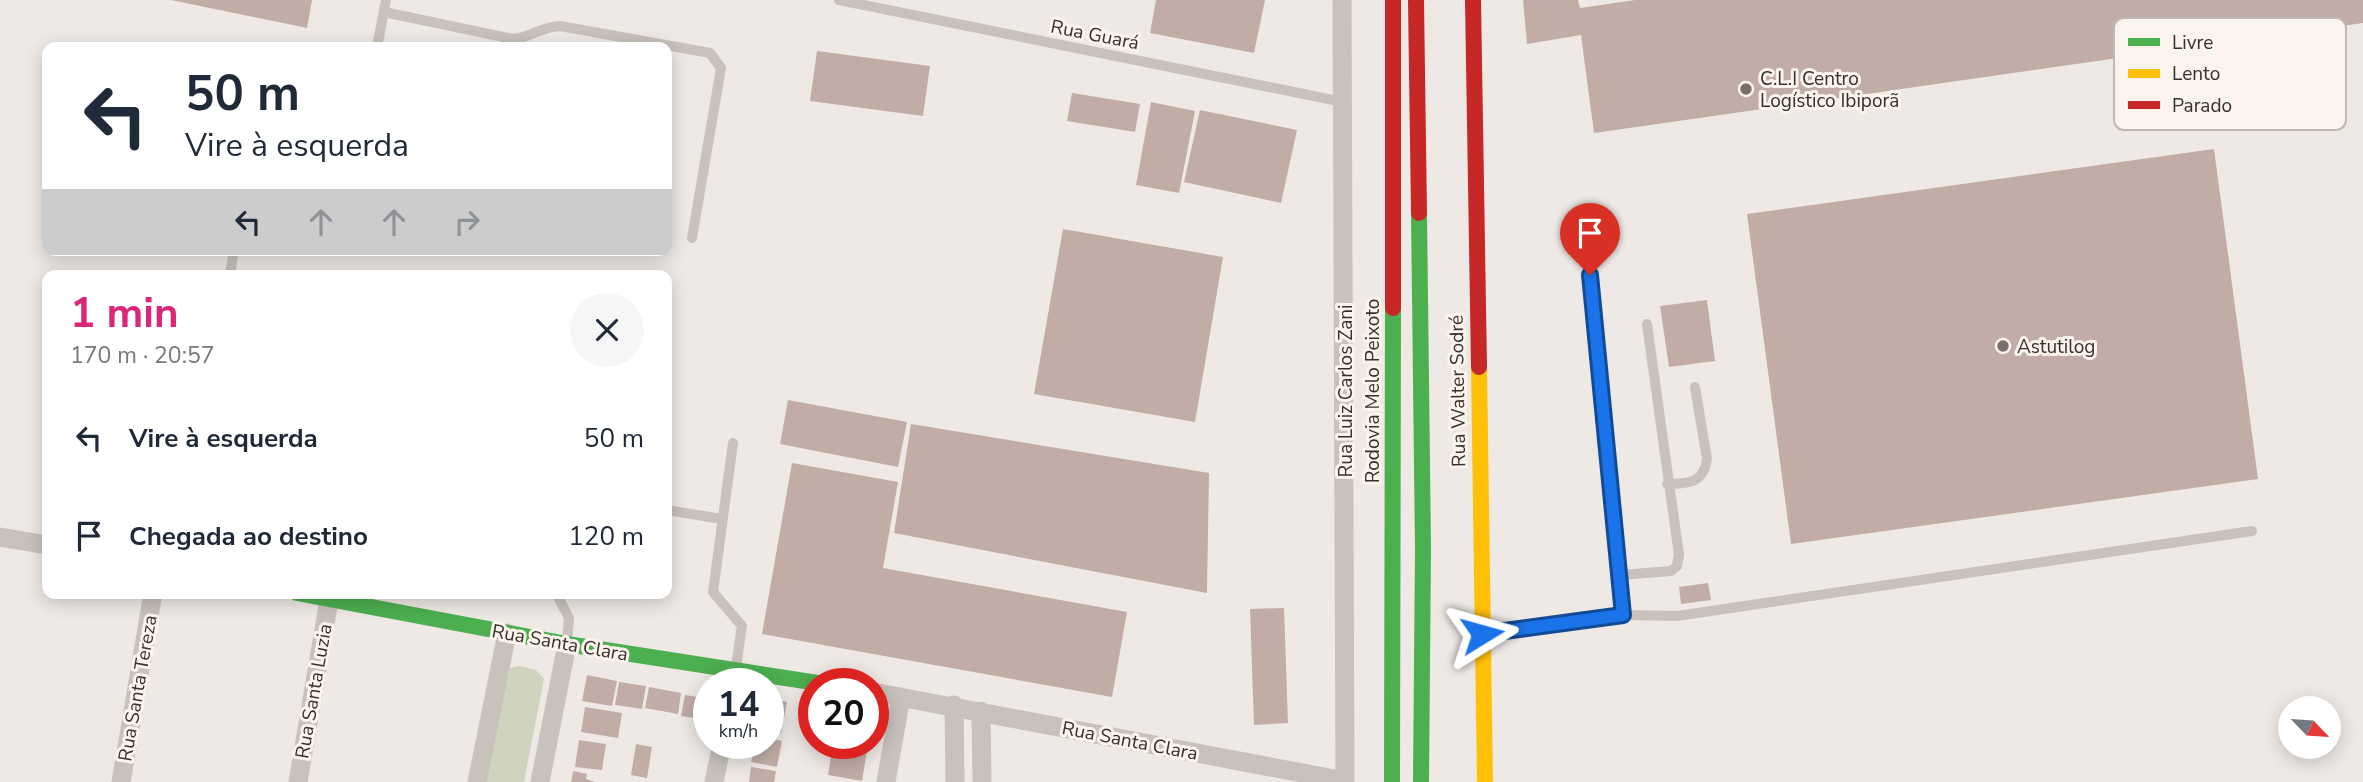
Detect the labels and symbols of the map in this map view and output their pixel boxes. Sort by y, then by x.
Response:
street label: Rua Guará [1048,14,1141,56]
legend [2114,18,2346,130]
text: Livre [2172,30,2213,56]
text: Lento [2172,61,2220,87]
place label: C.L.I Centro Logístico Ibiporã [1760,66,1899,114]
marker: C.L.I Centro Logístico Ibiporã [1738,81,1754,97]
text: Parado [2172,93,2232,119]
pin [1560,203,1620,275]
street label: Rodovia Melo Peixoto [1360,299,1386,483]
street label: Rua Luiz Carlos Zani [1333,305,1359,477]
street label: Rua Walter Sodré [1444,315,1472,467]
place label: Astutilog [2017,334,2095,360]
marker: Astutilog [1995,338,2011,354]
position arrow [1445,597,1519,671]
street label: Rua Santa Tereza [112,613,164,763]
street label: Rua Santa Clara [490,618,630,668]
street label: Rua Santa Luzia [289,622,339,761]
speed limit sign: 20 [798,668,889,759]
north arrow [2278,696,2342,760]
street label: Rua Santa Clara [1060,715,1200,767]

